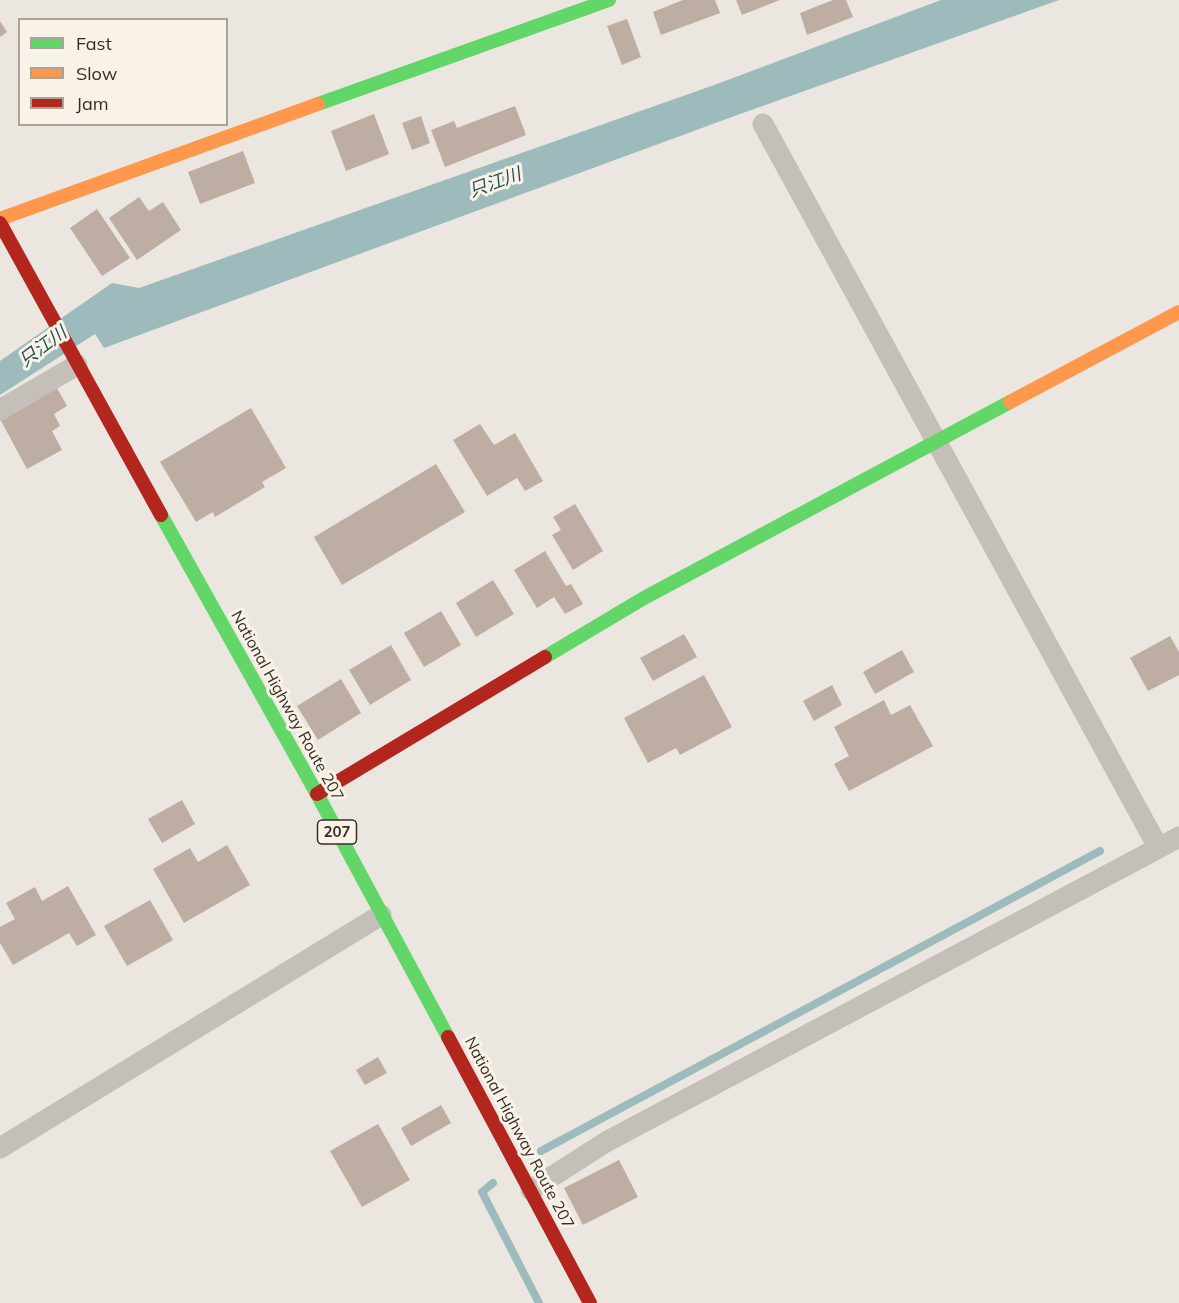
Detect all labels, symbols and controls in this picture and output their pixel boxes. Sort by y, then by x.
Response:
legend [18,18,228,126]
text: Fast [76,32,112,55]
text: Slow [76,62,117,85]
text: Jam [76,92,109,115]
water label: 只江川 [466,164,524,202]
water label: 只江川 [15,322,71,372]
street label: National Highway Route 207 [227,608,347,804]
road number: 207 [318,820,356,844]
street label: National Highway Route 207 [460,1034,578,1232]

